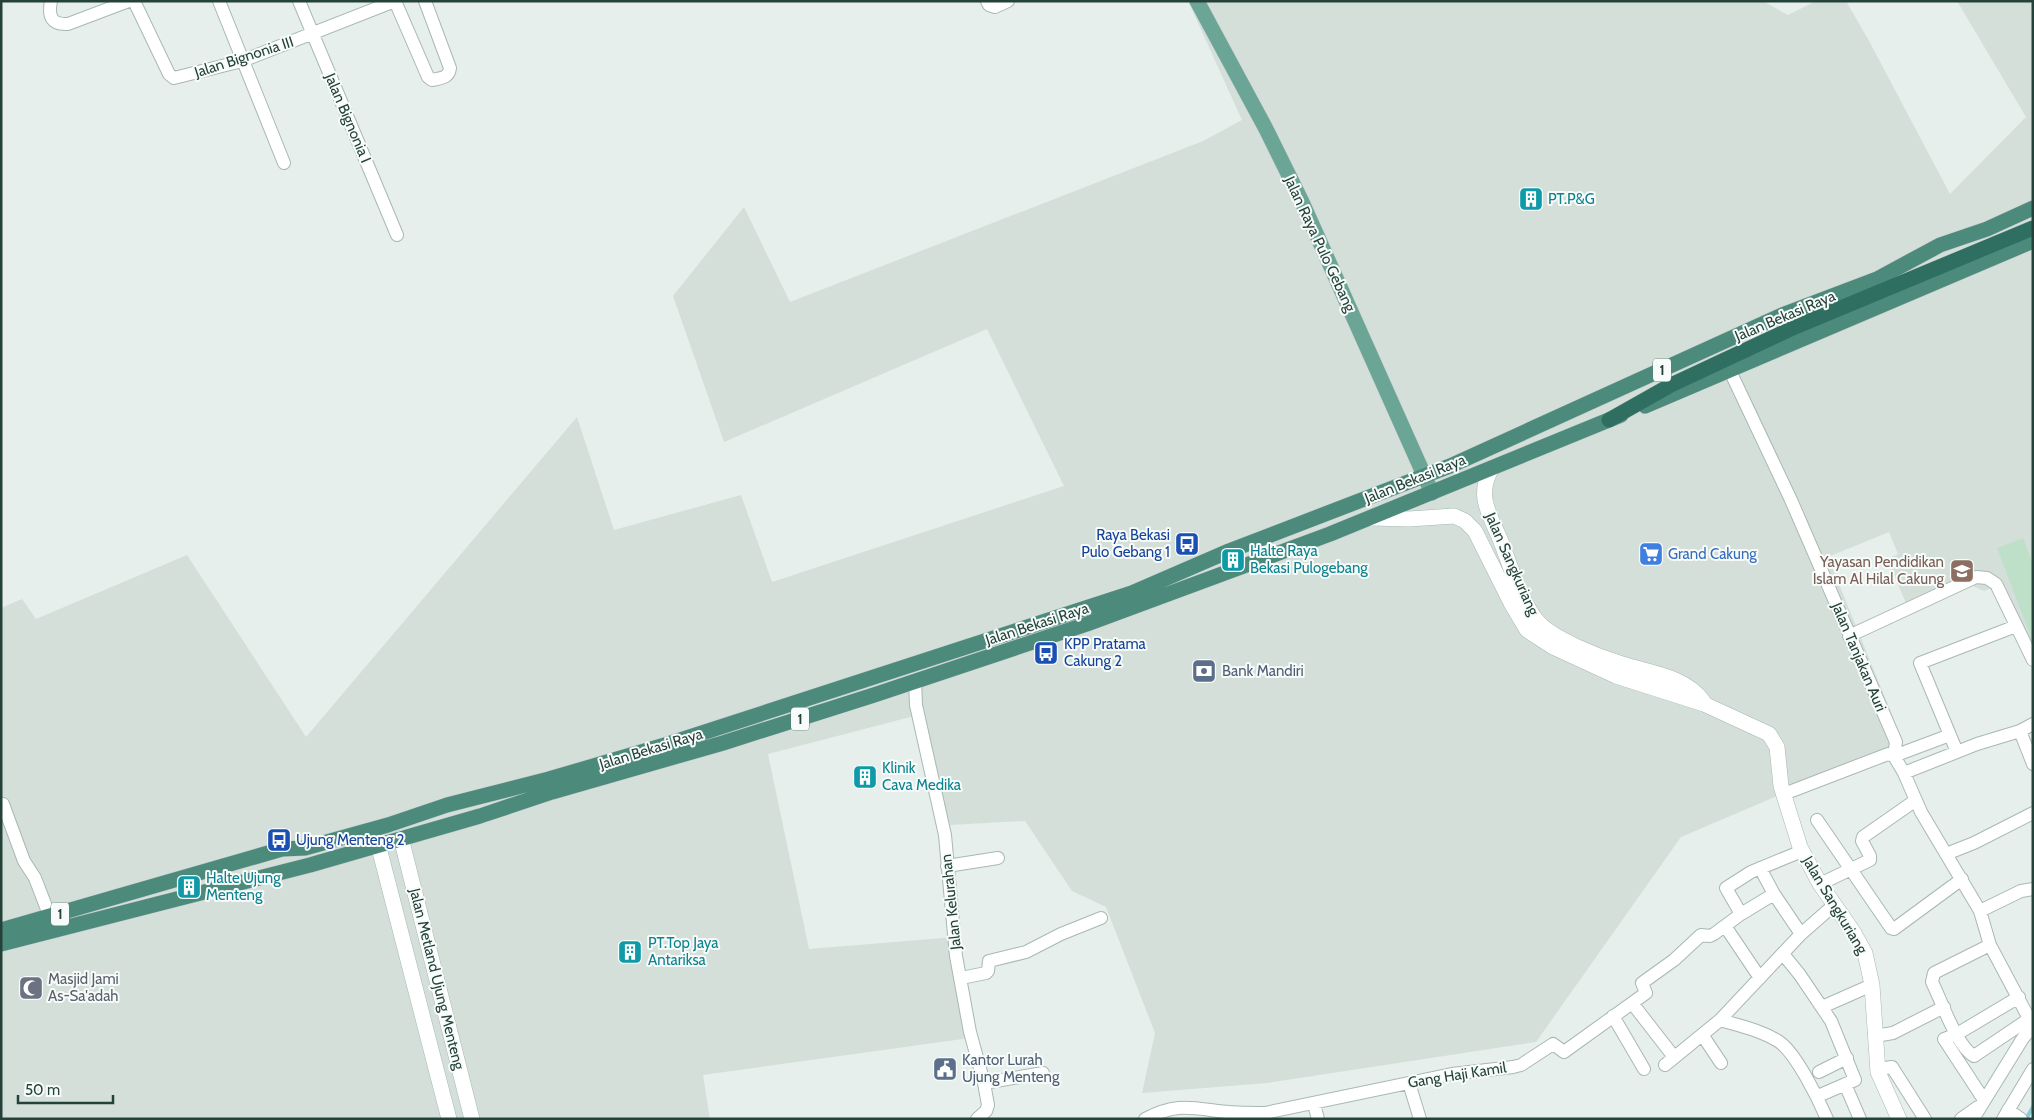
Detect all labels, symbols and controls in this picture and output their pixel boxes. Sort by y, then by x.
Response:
street label: Jalan Bignonia III [191,33,296,82]
street label: Jalan Bignonia I [321,70,375,165]
street label: Jalan Raya Pulo Gebang [1280,172,1360,315]
building icon: PT.P&G [1518,186,1544,212]
place label: PT.P&G [1548,190,1595,208]
street label: Jalan Bekasi Raya [1731,286,1839,346]
road number: 1 [1653,358,1671,382]
street label: Jalan Bekasi Raya [1361,450,1469,508]
street label: Jalan Sangkuriang [1481,509,1543,619]
place label: Raya Bekasi Pulo Gebang 1 [1081,526,1170,561]
bus stop icon: Raya Bekasi Pulo Gebang 1 [1174,531,1200,557]
supermarket icon: Grand Cakung [1638,541,1664,567]
place label: Halte Raya Bekasi Pulogebang [1250,542,1368,577]
place label: Grand Cakung [1668,545,1757,563]
building icon: Halte Raya Bekasi Pulogebang [1220,547,1246,573]
place label: Yayasan Pendidikan Islam Al Hilal Cakung [1813,553,1945,588]
school or university icon: Yayasan Pendidikan Islam Al Hilal Cakung [1949,558,1975,584]
street label: Jalan Bekasi Raya [982,599,1091,649]
street label: Jalan Tanjakan Auri [1827,599,1890,714]
place label: KPP Pratama Cakung 2 [1064,635,1147,670]
bus stop icon: KPP Pratama Cakung 2 [1033,640,1059,666]
bank icon: Bank Mandiri [1191,658,1217,684]
place label: Bank Mandiri [1222,662,1304,680]
road number: 1 [791,708,809,731]
street label: Jalan Bekasi Raya [596,724,706,774]
place label: Klinik Cava Medika [882,759,962,794]
building icon: Klinik Cava Medika [852,764,878,790]
bus stop icon: Ujung Menteng 2 [266,827,292,853]
place label: Ujung Menteng 2 [296,831,405,849]
street label: Jalan Sangkuriang [1798,852,1872,958]
street label: Jalan Kelurahan [937,853,965,952]
place label: Halte Ujung Menteng [206,869,281,904]
building icon: Halte Ujung Menteng [176,874,202,900]
street label: Jalan Metland Ujung Menteng [405,885,468,1072]
road number: 1 [51,902,69,926]
place label: PT.Top Jaya Antariksa [648,934,719,969]
building icon: PT.Top Jaya Antariksa [617,939,643,965]
place label: Masjid Jami As-Sa'adah [48,970,119,1005]
mosque icon: Masjid Jami As-Sa'adah [18,975,44,1001]
place label: Kantor Lurah Ujung Menteng [962,1051,1060,1086]
public building icon: Kantor Lurah Ujung Menteng [932,1056,958,1082]
street label: Gang Haji Kamil [1406,1058,1508,1092]
scale bar [18,1072,112,1104]
text: 50 m [25,1081,60,1099]

